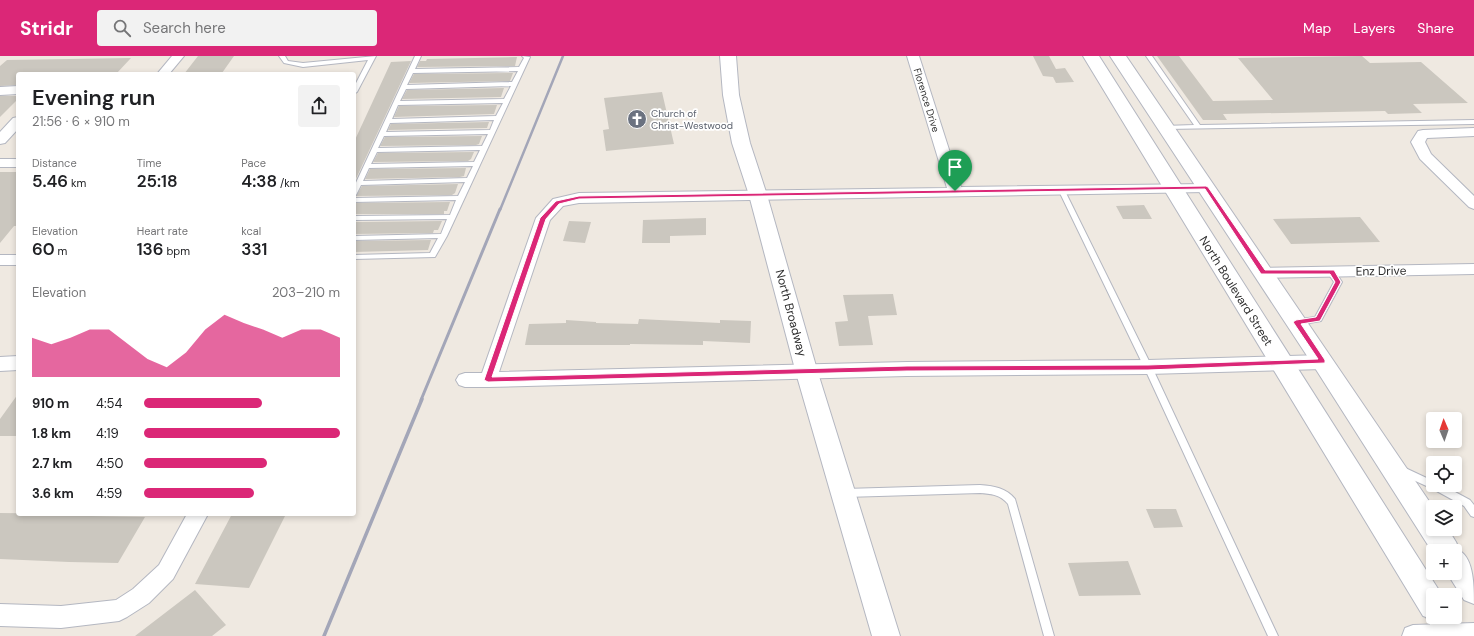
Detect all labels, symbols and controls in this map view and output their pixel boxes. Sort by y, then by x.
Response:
search box [97,10,377,46]
text: Stridr [20,16,73,41]
icon: search [111,17,133,39]
text: Search here [143,18,226,38]
text: Map [1303,19,1331,37]
text: Layers [1353,19,1395,37]
text: Share [1417,19,1454,37]
street label: Florence Drive [911,67,943,134]
text: Evening run [32,83,155,112]
button: share [298,85,340,127]
place label: Church of Christ-Westwood [651,107,733,132]
church icon: Church of Christ-Westwood [626,108,648,130]
text: 21:56 · 6 × 910 m [32,113,130,130]
pin [938,150,972,191]
text: Distance [32,156,77,170]
text: Time [137,156,162,170]
text: Pace [241,156,266,170]
icon: arrive [944,156,966,178]
text: 5.46 [32,170,68,192]
text: 25:18 [137,170,178,192]
text: 4:38 [241,170,277,192]
text: km [68,176,86,190]
text: /km [277,176,300,190]
text: Elevation [32,224,78,238]
text: Heart rate [137,224,188,238]
text: kcal [241,224,261,238]
street label: North Boulevard Street [1196,233,1276,349]
text: 60 [32,238,55,260]
text: 136 [137,238,164,260]
text: 331 [241,238,267,260]
text: m [55,244,67,258]
text: bpm [164,244,190,258]
street label: Enz Drive [1355,263,1407,279]
street label: North Broadway [772,268,810,358]
text: Elevation [32,284,86,301]
text: 203–210 m [272,284,340,301]
text: 910 m [32,395,69,412]
text: 4:54 [96,395,122,412]
north arrow [1426,412,1462,448]
map controls [1426,412,1462,624]
text: 1.8 km [32,425,71,442]
text: 4:19 [96,425,119,442]
text: 2.7 km [32,455,72,472]
text: 4:50 [96,455,123,472]
button: locate [1426,456,1462,492]
text: 3.6 km [32,485,74,502]
text: 4:59 [96,485,122,502]
button: layers [1426,500,1462,536]
button: + [1426,544,1462,580]
button: − [1426,588,1462,624]

